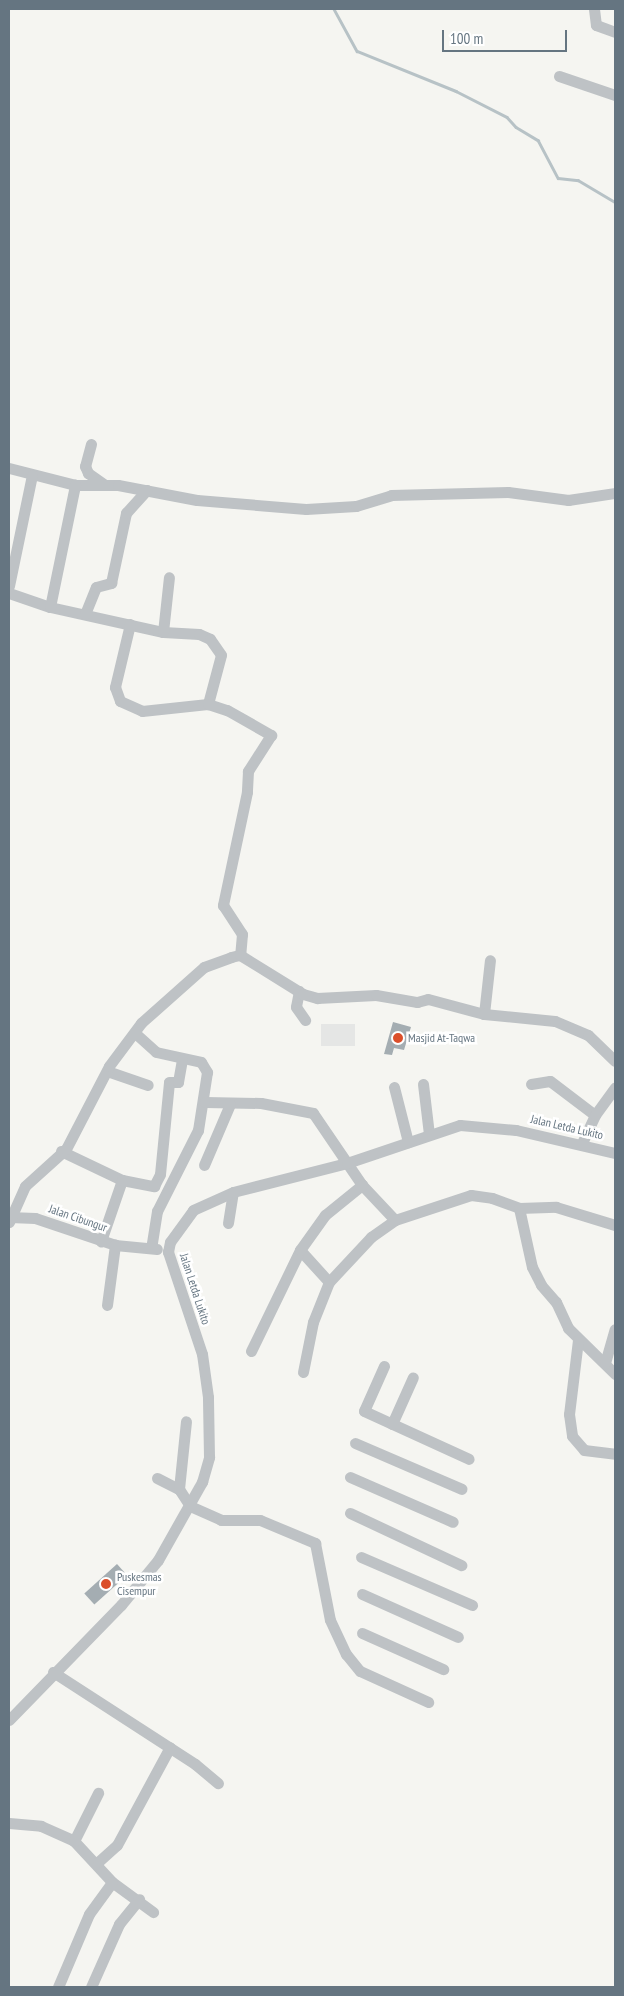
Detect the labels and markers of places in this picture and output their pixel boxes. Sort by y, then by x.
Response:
place label: Masjid At-Taqwa [408,1031,475,1045]
marker: Masjid At-Taqwa [392,1032,404,1044]
place label: Puskesmas Cisempur [117,1570,162,1598]
marker: Puskesmas Cisempur [99,1577,113,1591]

